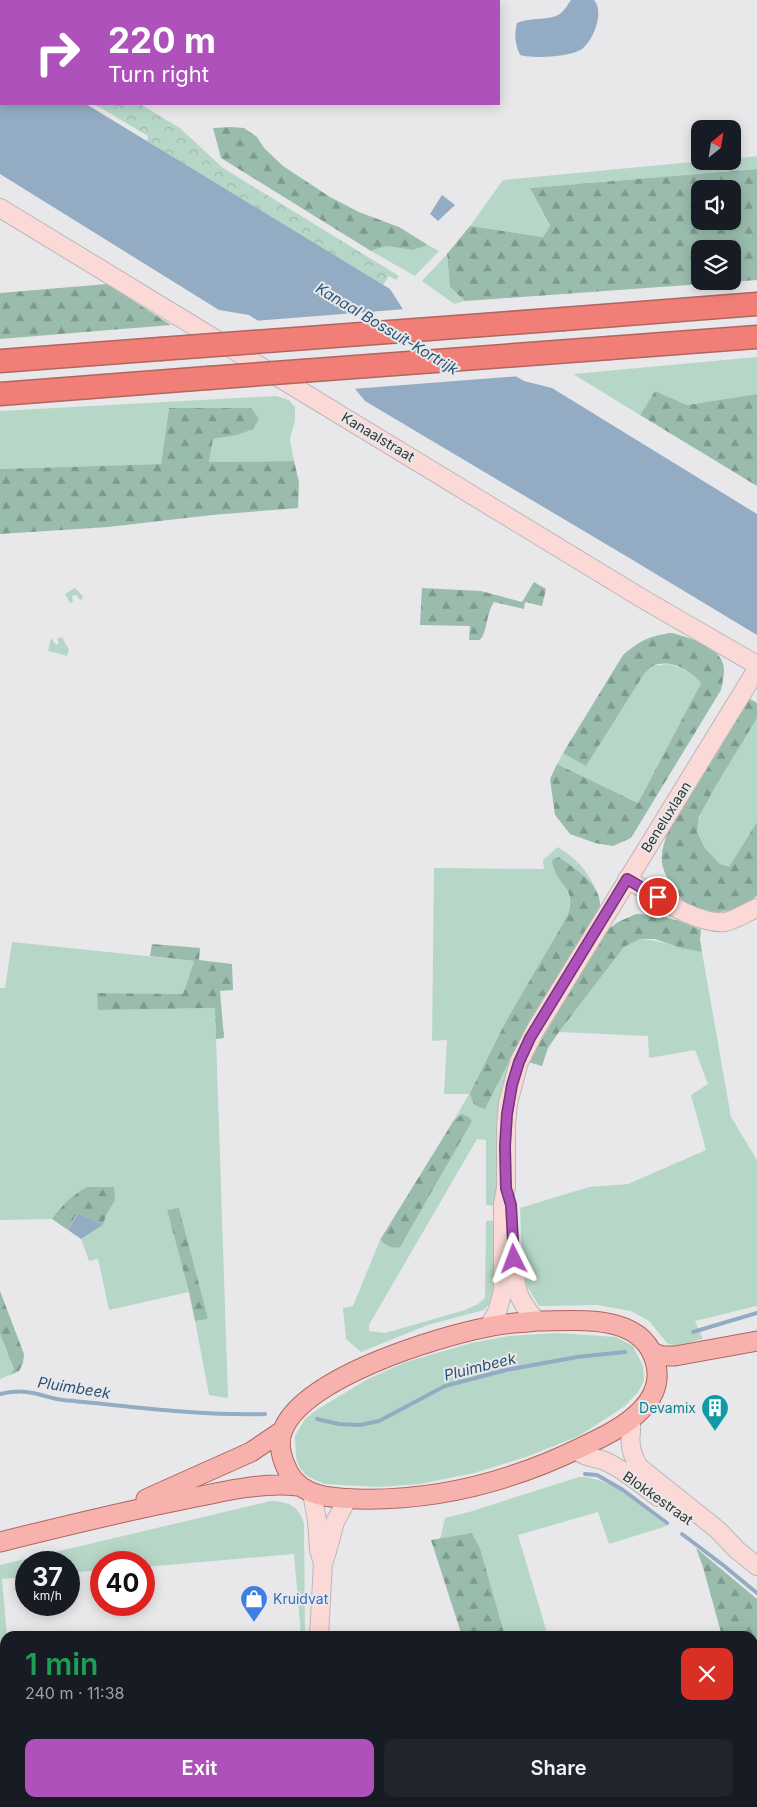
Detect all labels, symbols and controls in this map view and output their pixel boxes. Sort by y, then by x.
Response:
text: 220 m [108,19,216,61]
icon: right [25,20,90,85]
text: Turn right [108,61,209,87]
north arrow [691,120,741,170]
map controls [691,120,741,290]
button: sound [691,180,741,230]
button: layers [691,240,741,290]
water label: Kanaal Bossuit-Kortrijk [312,278,463,379]
street label: Kanaalstraat [339,408,418,465]
street label: Beneluxlaan [637,778,694,855]
pin [637,876,679,918]
icon: arrive [644,883,672,911]
position arrow [487,1232,539,1284]
water label: Pluimbeek [442,1348,519,1385]
water label: Pluimbeek [36,1372,113,1403]
building icon: Devamix [700,1393,730,1432]
place label: Devamix [639,1399,696,1416]
street label: Blokkestraat [620,1467,697,1528]
speed limit sign: 40 [90,1551,155,1616]
text: 37 [32,1562,63,1592]
shop icon: Kruidvat [239,1584,269,1623]
text: km/h [33,1588,62,1603]
place label: Kruidvat [273,1590,329,1607]
text: 1 min [25,1646,98,1682]
button: close [681,1648,733,1700]
text: 240 m · 11:38 [25,1683,124,1703]
button: Exit [25,1739,374,1797]
button: Share [384,1739,733,1797]

